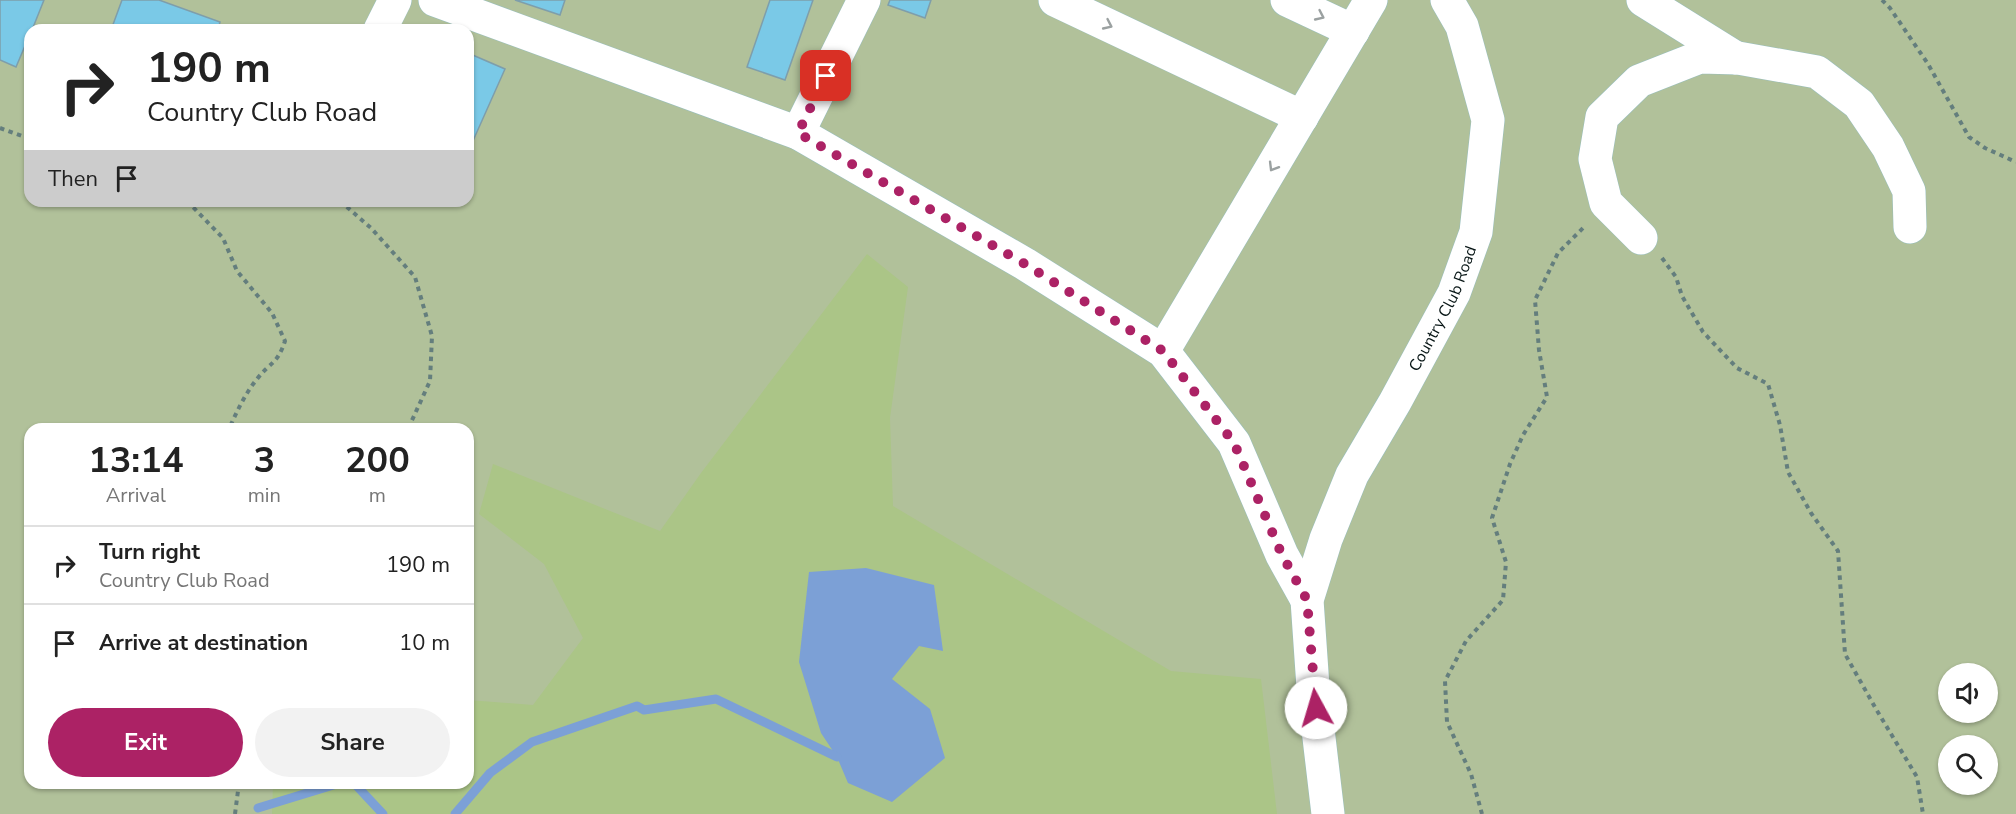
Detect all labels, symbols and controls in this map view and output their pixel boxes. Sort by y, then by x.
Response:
one-way arrow [1313,8,1324,20]
one-way arrow [1101,17,1112,29]
text: 190 m [147,40,271,97]
icon: right [48,48,126,126]
pin [800,50,851,101]
icon: arrive [809,59,842,92]
text: Country Club Road [147,94,377,131]
one-way arrow [1268,161,1280,171]
icon: arrive [110,162,143,195]
text: Then [48,164,98,194]
street label: Country Club Road [1404,243,1482,375]
text: 13:14 [88,436,184,485]
text: 3 [253,436,275,485]
text: 200 [345,436,410,485]
text: Arrival [106,482,166,509]
text: min [248,482,281,509]
text: m [369,482,386,509]
text: Turn right [99,537,200,567]
icon: right [48,549,81,582]
text: 190 m [386,550,450,580]
text: Country Club Road [99,567,270,594]
icon: arrive [48,627,81,660]
text: Arrive at destination [99,628,308,658]
text: 10 m [399,628,450,658]
map controls [1938,663,1998,795]
button: sound [1938,663,1998,723]
position arrow [1284,676,1348,740]
button: Exit [48,708,243,777]
button: Share [255,708,450,777]
button: search [1938,735,1998,795]

